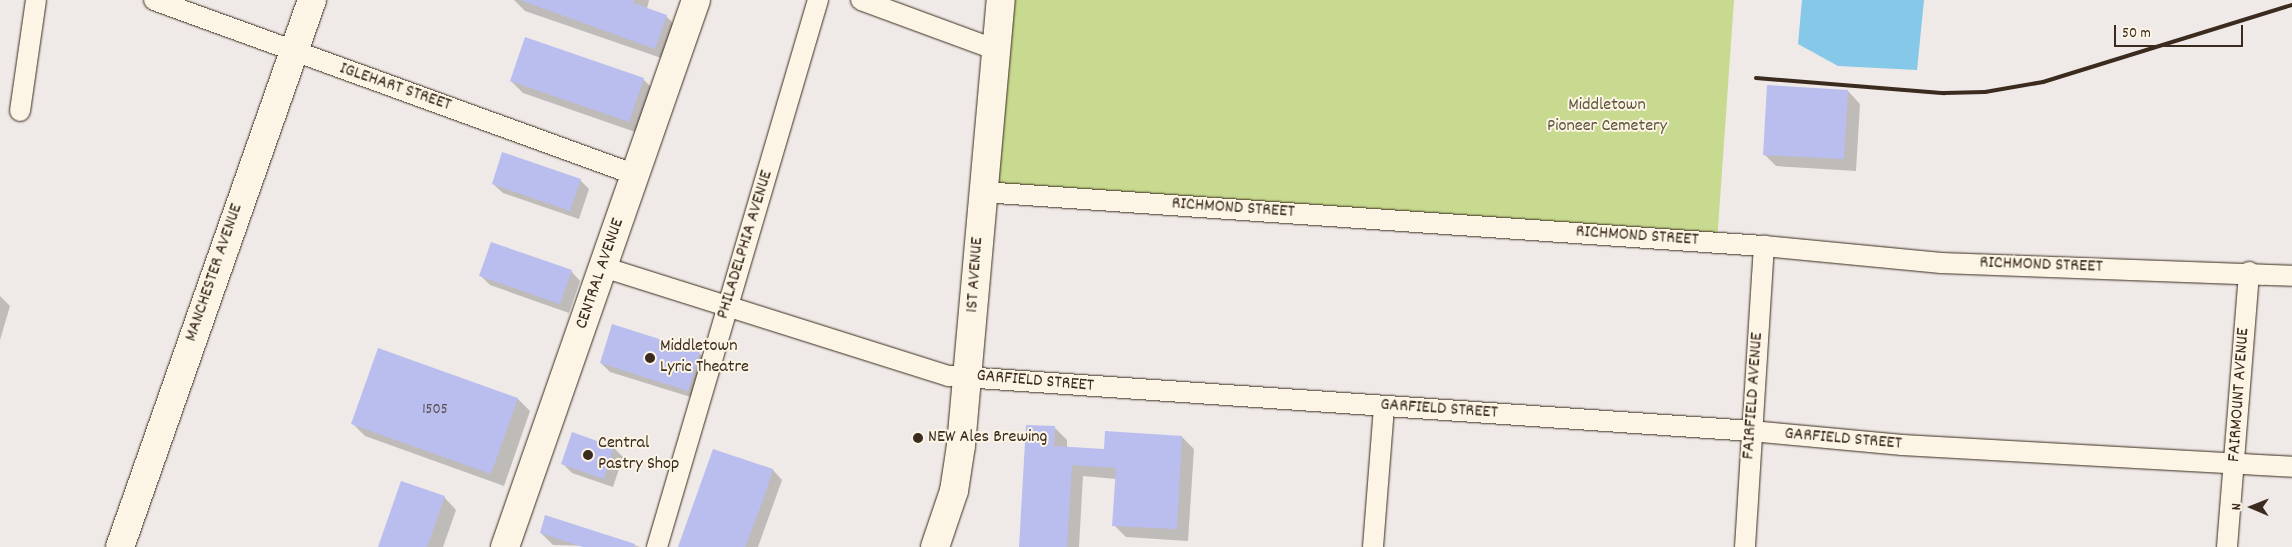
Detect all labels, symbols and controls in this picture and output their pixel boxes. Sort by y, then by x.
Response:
scale bar [2117,15,2246,47]
text: 50 m [2122,23,2151,45]
street label: IGLEHART STREET [336,59,454,117]
park label: Middletown Pioneer Cemetery [1547,96,1667,138]
street label: PHILADELPHIA AVENUE [713,168,779,322]
street label: RICHMOND STREET [1171,194,1295,224]
street label: MANCHESTER AVENUE [181,201,249,345]
street label: CENTRAL AVENUE [572,216,630,332]
street label: RICHMOND STREET [1575,222,1699,252]
street label: 1ST AVENUE [963,237,989,313]
street label: RICHMOND STREET [1979,253,2103,279]
street label: FAIRMOUNT AVENUE [2225,327,2255,463]
street label: FAIRFIELD AVENUE [1739,332,1769,460]
place label: Middletown Lyric Theatre [660,337,749,379]
marker: Middletown Lyric Theatre [644,352,656,364]
street label: GARFIELD STREET [975,366,1095,398]
street label: GARFIELD STREET [1380,395,1498,425]
house number: 1505 [422,402,448,420]
street label: GARFIELD STREET [1783,424,1903,456]
place label: NEW Ales Brewing [928,427,1047,449]
marker: NEW Ales Brewing [912,432,924,444]
place label: Central Pastry Shop [598,434,679,476]
marker: Central Pastry Shop [582,449,594,461]
north arrow [2227,482,2277,532]
text: N [2227,503,2247,510]

